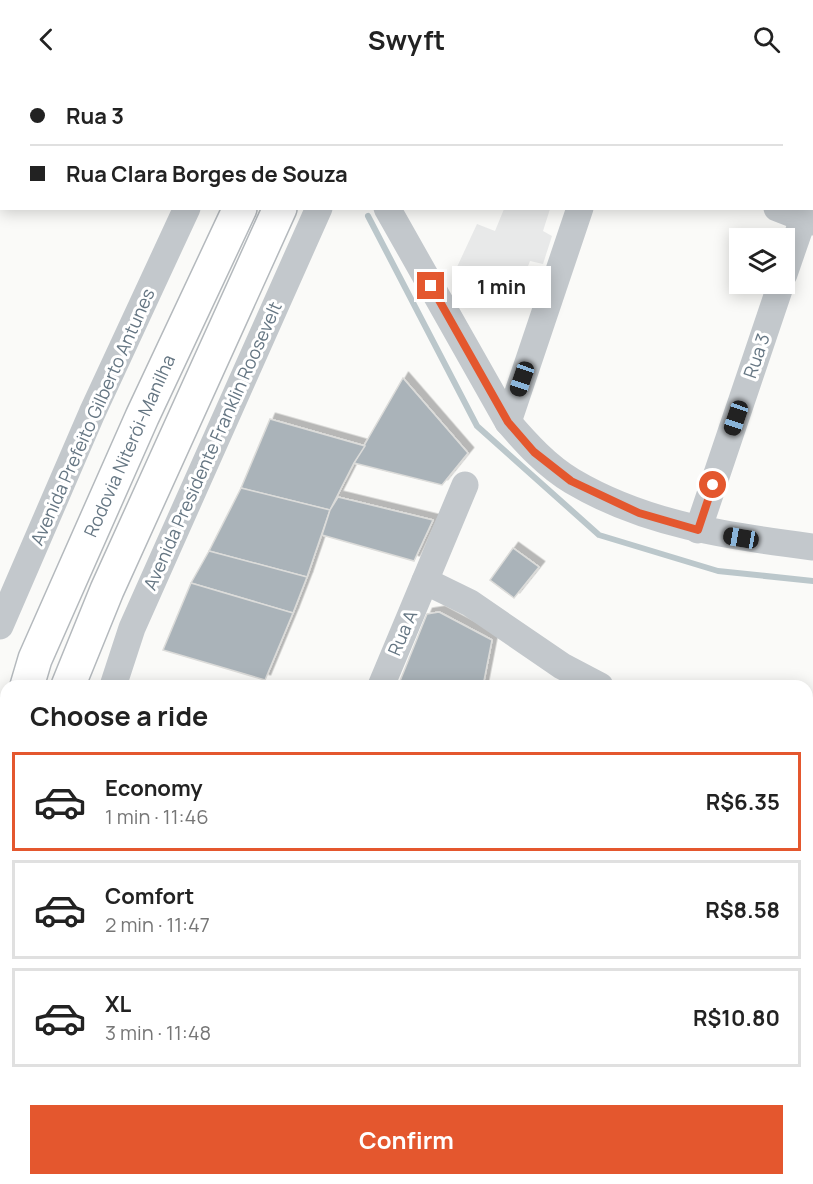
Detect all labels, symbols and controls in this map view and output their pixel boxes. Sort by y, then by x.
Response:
text: Swyft [368,21,445,58]
icon: back [30,23,63,56]
icon: search [750,23,783,56]
text: Rua 3 [66,101,124,131]
text: Rua Clara Borges de Souza [66,159,348,189]
map controls [729,228,795,294]
button: layers [729,228,795,294]
callout: 1 min [452,265,551,307]
route end [417,272,444,299]
text: 1 min [477,273,526,300]
street label: Avenida Prefeito Gilberto Antunes [24,284,160,549]
street label: Avenida Presidente Franklin Roosevelt [137,298,287,594]
street label: Rua 3 [737,330,775,381]
street label: Rodovia Niterói-Manilha [78,351,180,541]
car [508,359,536,399]
car [722,398,750,438]
route start [699,471,726,498]
car [722,526,760,550]
street label: Rua A [382,606,423,659]
text: Choose a ride [30,697,208,734]
text: Economy [105,773,203,803]
icon: car [33,775,87,829]
text: R$6.35 [706,787,780,817]
text: 1 min · 11:46 [105,803,209,830]
text: Comfort [105,881,194,911]
icon: car [33,883,87,937]
text: R$8.58 [705,895,780,925]
text: 2 min · 11:47 [105,911,210,938]
text: XL [105,989,131,1019]
icon: car [33,991,87,1045]
text: R$10.80 [693,1003,780,1033]
text: 3 min · 11:48 [105,1019,211,1046]
button: Confirm [30,1105,783,1174]

